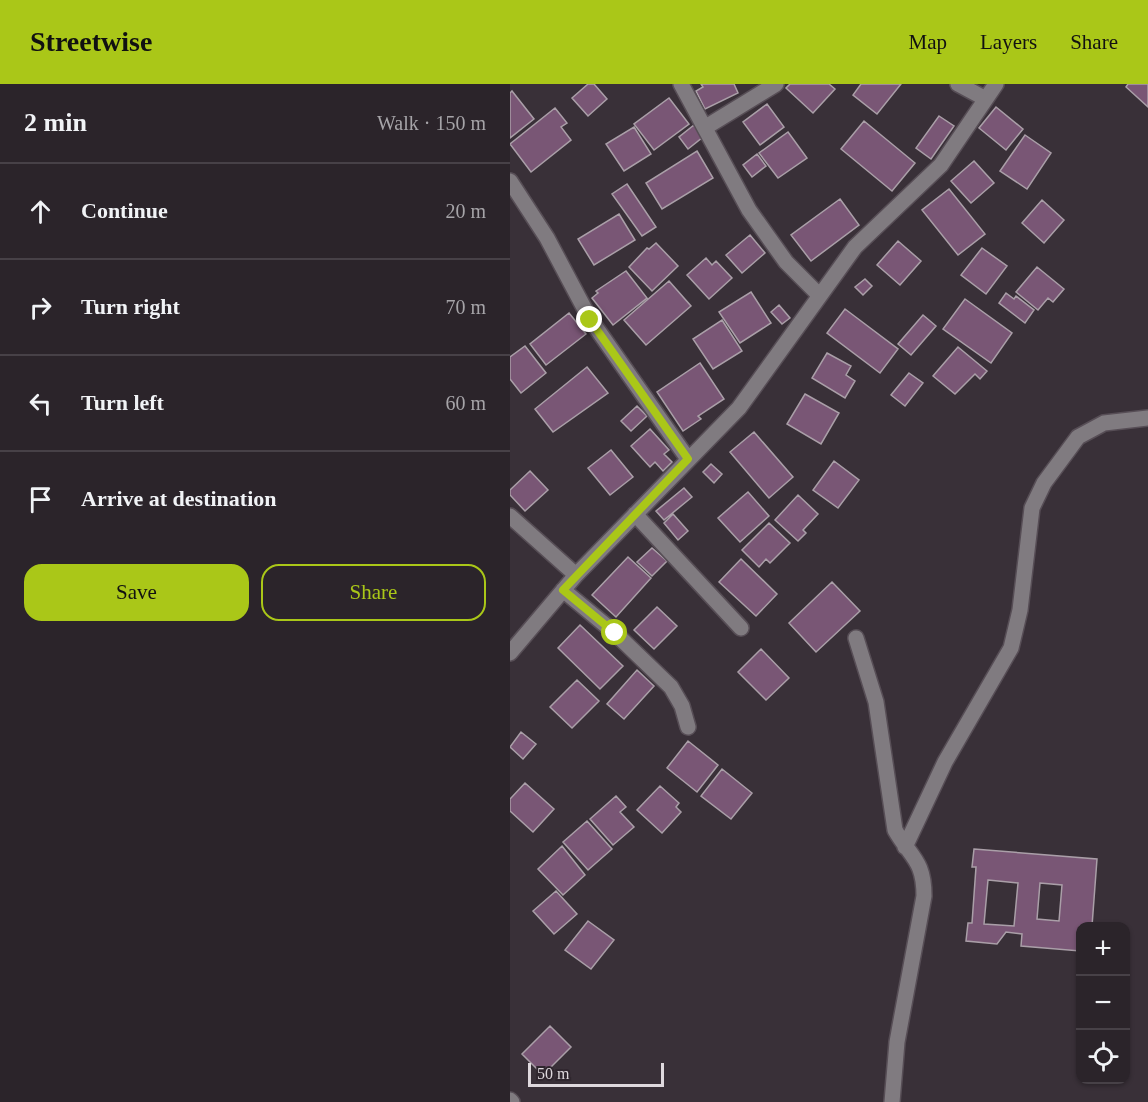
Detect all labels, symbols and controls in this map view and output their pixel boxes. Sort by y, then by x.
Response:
text: Streetwise [30,26,152,57]
text: Map [909,30,947,54]
text: Layers [980,30,1037,54]
text: Share [1070,30,1118,54]
text: 2 min [24,108,87,137]
text: Walk · 150 m [377,112,486,134]
icon: ahead [24,195,57,228]
text: Continue [81,198,168,223]
text: 20 m [445,200,486,222]
icon: right [24,291,57,324]
text: Turn right [81,294,180,319]
text: 70 m [445,296,486,318]
route end [576,306,602,332]
icon: left [24,387,57,420]
text: Turn left [81,390,164,415]
text: 60 m [445,392,486,414]
icon: arrive [24,483,57,516]
text: Arrive at destination [81,486,277,511]
button: Save [24,564,249,621]
button: Share [261,564,486,621]
route start [601,619,627,645]
map controls [1076,922,1130,1084]
button: + [1076,922,1130,976]
button: − [1076,976,1130,1030]
button: locate [1076,1030,1130,1084]
scale bar [528,1060,664,1088]
text: 50 m [537,1065,569,1082]

